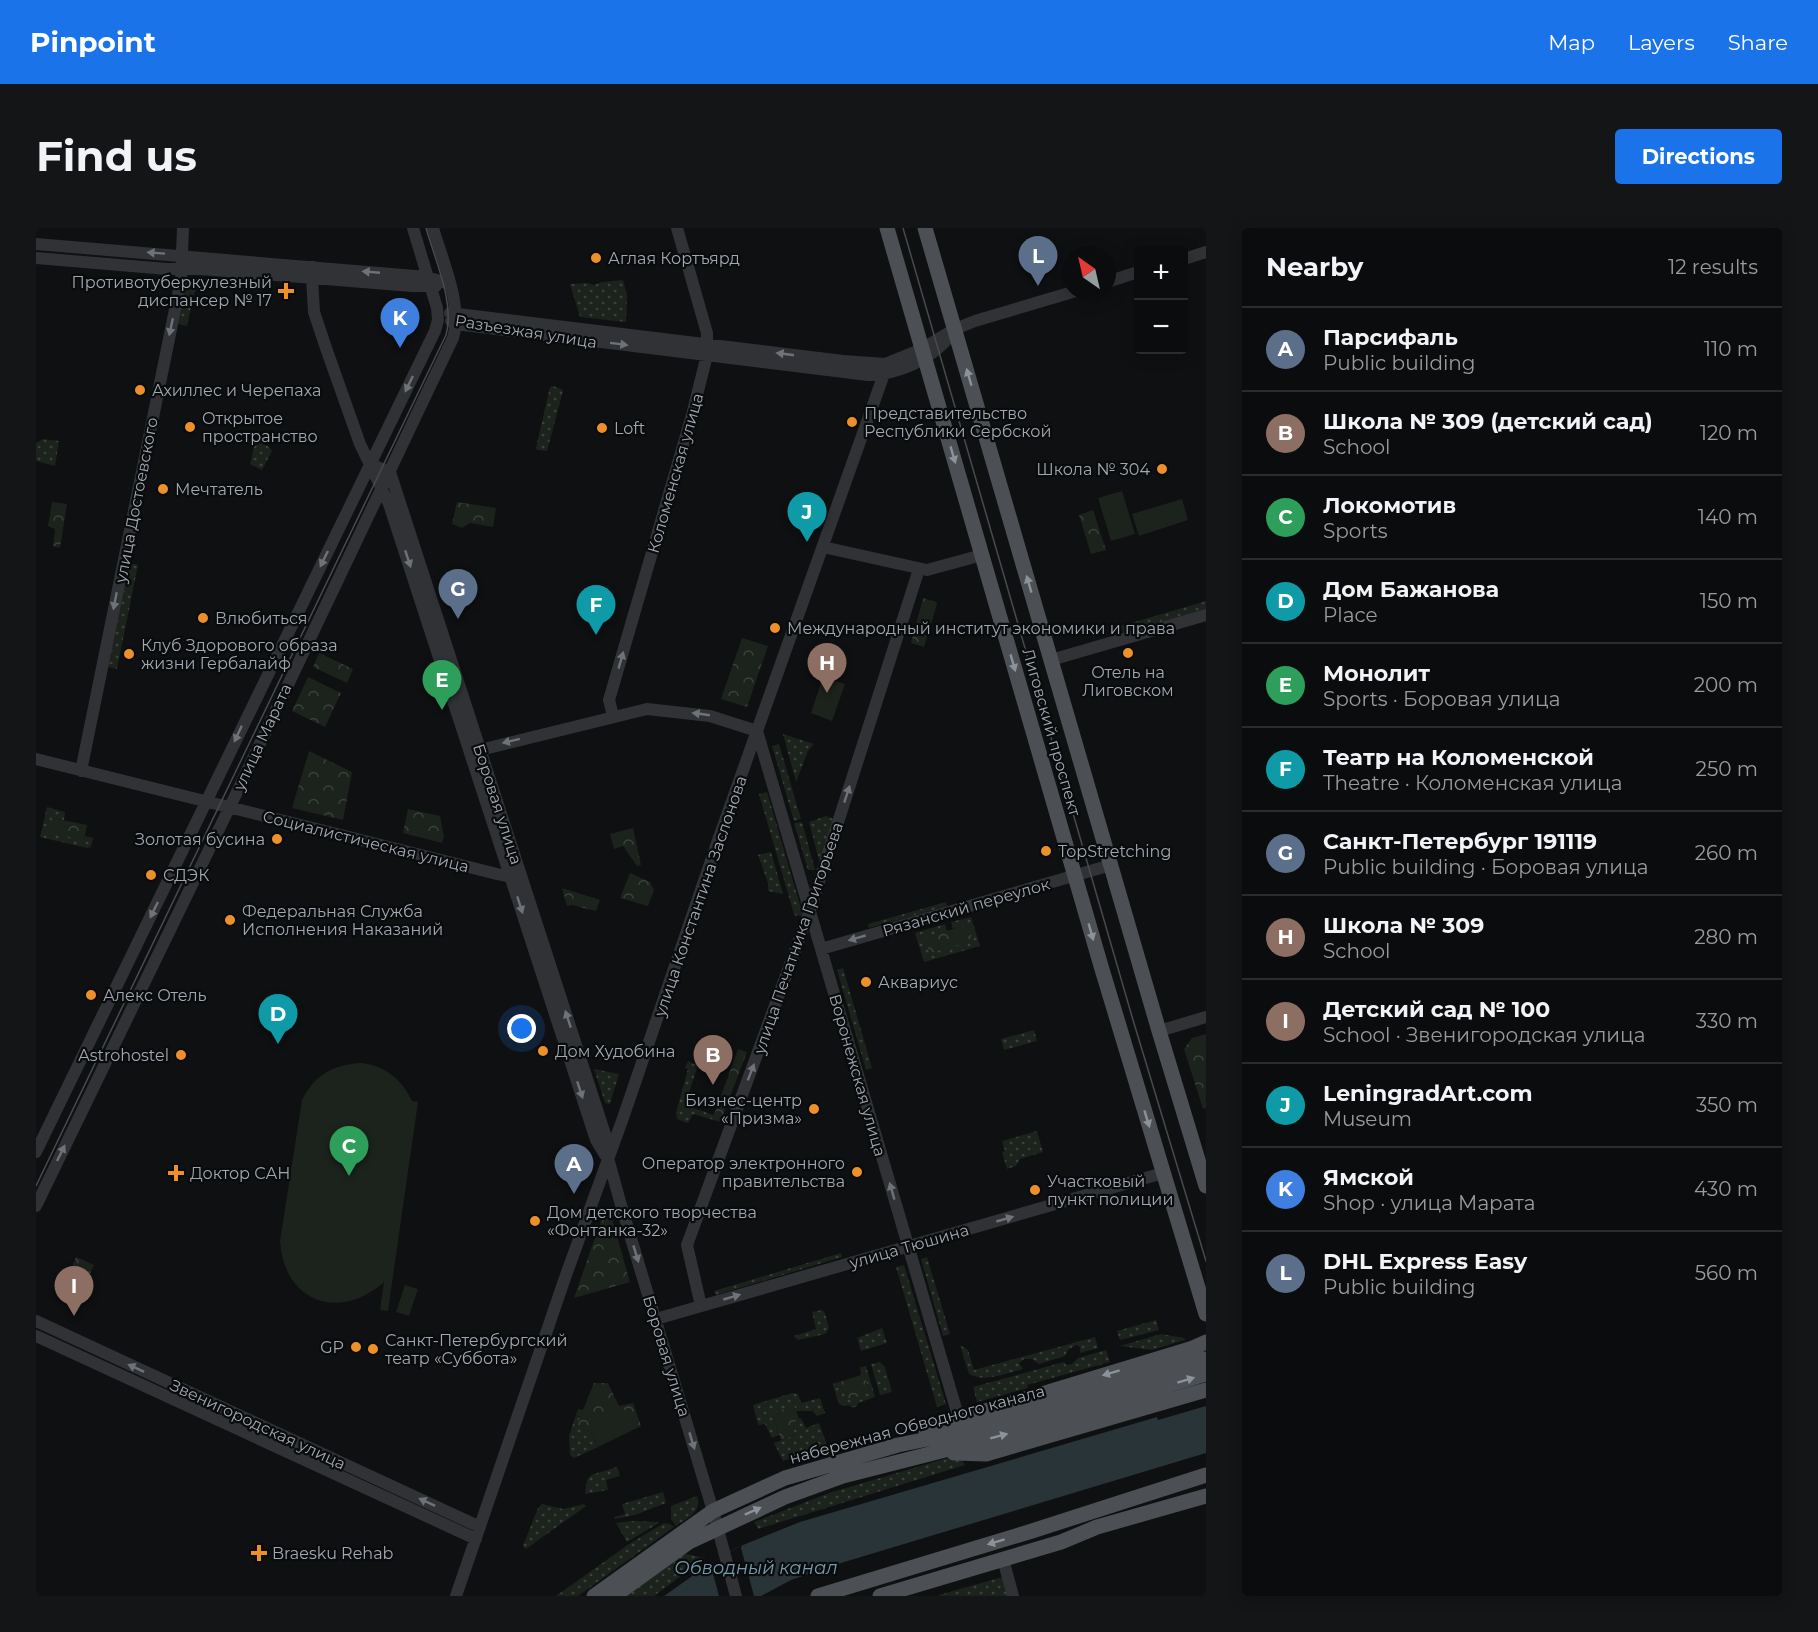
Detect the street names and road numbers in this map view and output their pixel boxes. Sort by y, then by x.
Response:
street label: Разъезжая улица [454,311,598,352]
street label: Коломенская улица [643,391,707,555]
street label: улица Достоевского [111,416,162,585]
street label: Лиговский проспект [1018,646,1085,819]
street label: улица Марата [229,681,296,795]
street label: Боровая улица [469,741,526,867]
street label: улица Константина Заслонова [650,773,751,1020]
street label: Социалистическая улица [261,807,471,876]
street label: улица Печатника Григорьева [749,820,847,1057]
street label: Рязанский переулок [880,874,1053,940]
street label: Воронежская улица [825,992,890,1159]
street label: улица Тюшина [846,1220,971,1273]
street label: Боровая улица [639,1293,694,1419]
street label: Звенигородская улица [167,1375,349,1474]
street label: набережная Обводного канала [787,1381,1047,1468]

